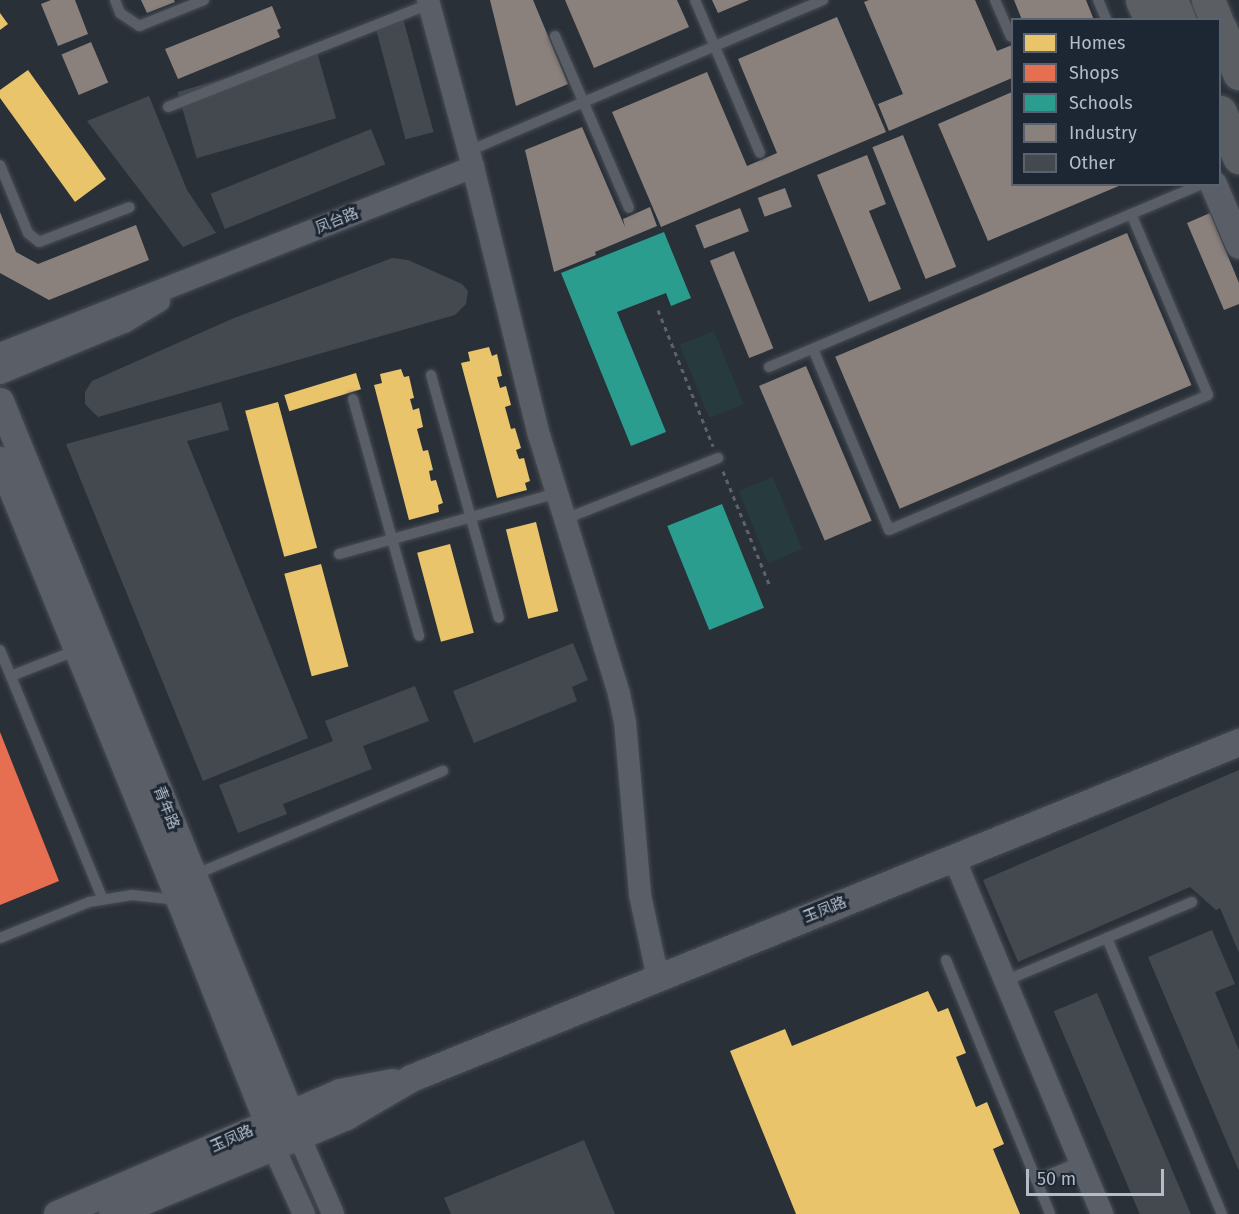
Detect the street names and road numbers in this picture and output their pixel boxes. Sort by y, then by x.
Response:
street label: 凤台路 [313,204,361,238]
street label: 青年路 [149,784,183,832]
street label: 玉凤路 [801,893,849,927]
street label: 玉凤路 [208,1122,256,1156]

